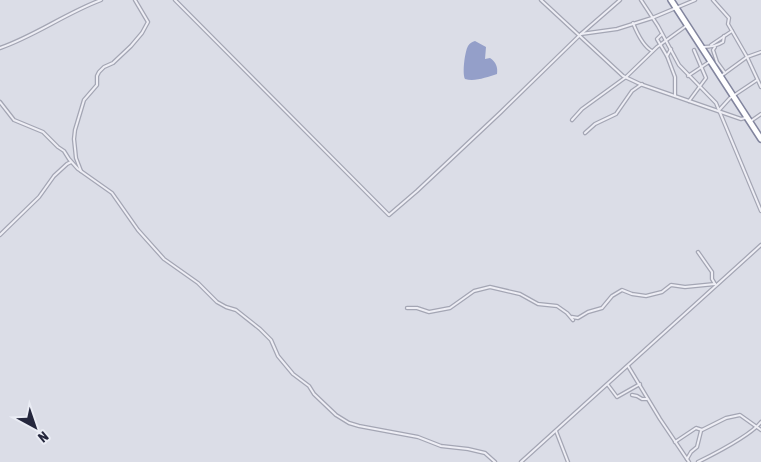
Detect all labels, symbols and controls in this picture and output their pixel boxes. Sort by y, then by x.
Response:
north arrow [10,402,60,452]
text: N [35,428,52,446]

